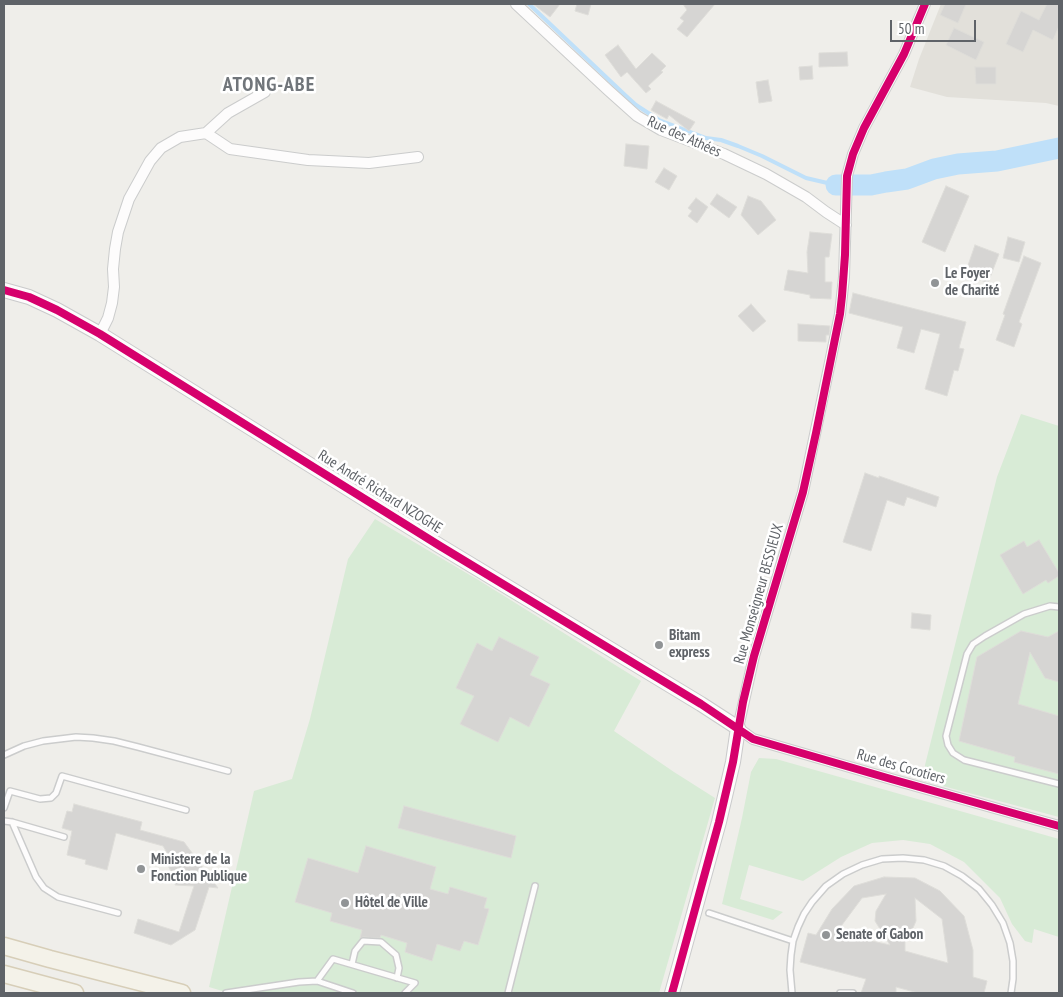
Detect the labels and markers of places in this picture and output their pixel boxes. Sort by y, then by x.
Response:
place label: Le Foyer de Charité [945,265,1000,300]
marker: Le Foyer de Charité [929,277,941,289]
place label: Bitam express [669,627,710,662]
marker: Bitam express [653,639,665,651]
place label: Ministere de la Fonction Publique [151,851,247,886]
marker: Ministere de la Fonction Publique [135,863,147,875]
place label: Hôtel de Ville [355,894,428,912]
marker: Hôtel de Ville [339,897,351,909]
place label: Senate of Gabon [836,926,923,944]
marker: Senate of Gabon [820,929,832,941]

